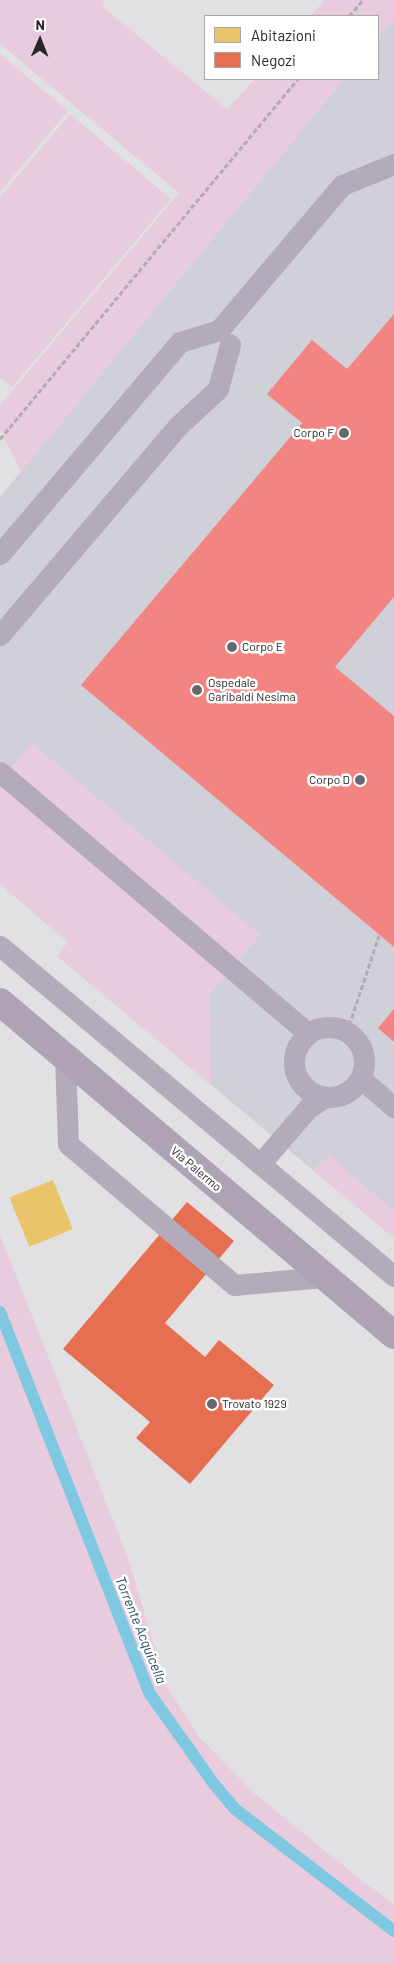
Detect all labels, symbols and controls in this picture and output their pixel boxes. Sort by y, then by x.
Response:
north arrow [15,15,65,65]
legend [204,15,379,80]
text: N [35,16,45,33]
text: Abitazioni [251,26,316,44]
text: Negozi [251,51,296,69]
place label: Corpo F [294,426,334,440]
marker: Corpo F [338,427,350,439]
place label: Corpo E [242,640,283,654]
marker: Corpo E [226,641,238,653]
place label: Ospedale Garibaldi Nesima [208,676,296,704]
marker: Ospedale Garibaldi Nesima [190,683,204,697]
place label: Corpo D [309,773,350,787]
marker: Corpo D [354,774,366,786]
street label: Via Palermo [168,1144,224,1194]
place label: Trovato 1929 [222,1397,287,1411]
marker: Trovato 1929 [206,1398,218,1410]
water label: Torrente Acquicella [112,1574,170,1686]

